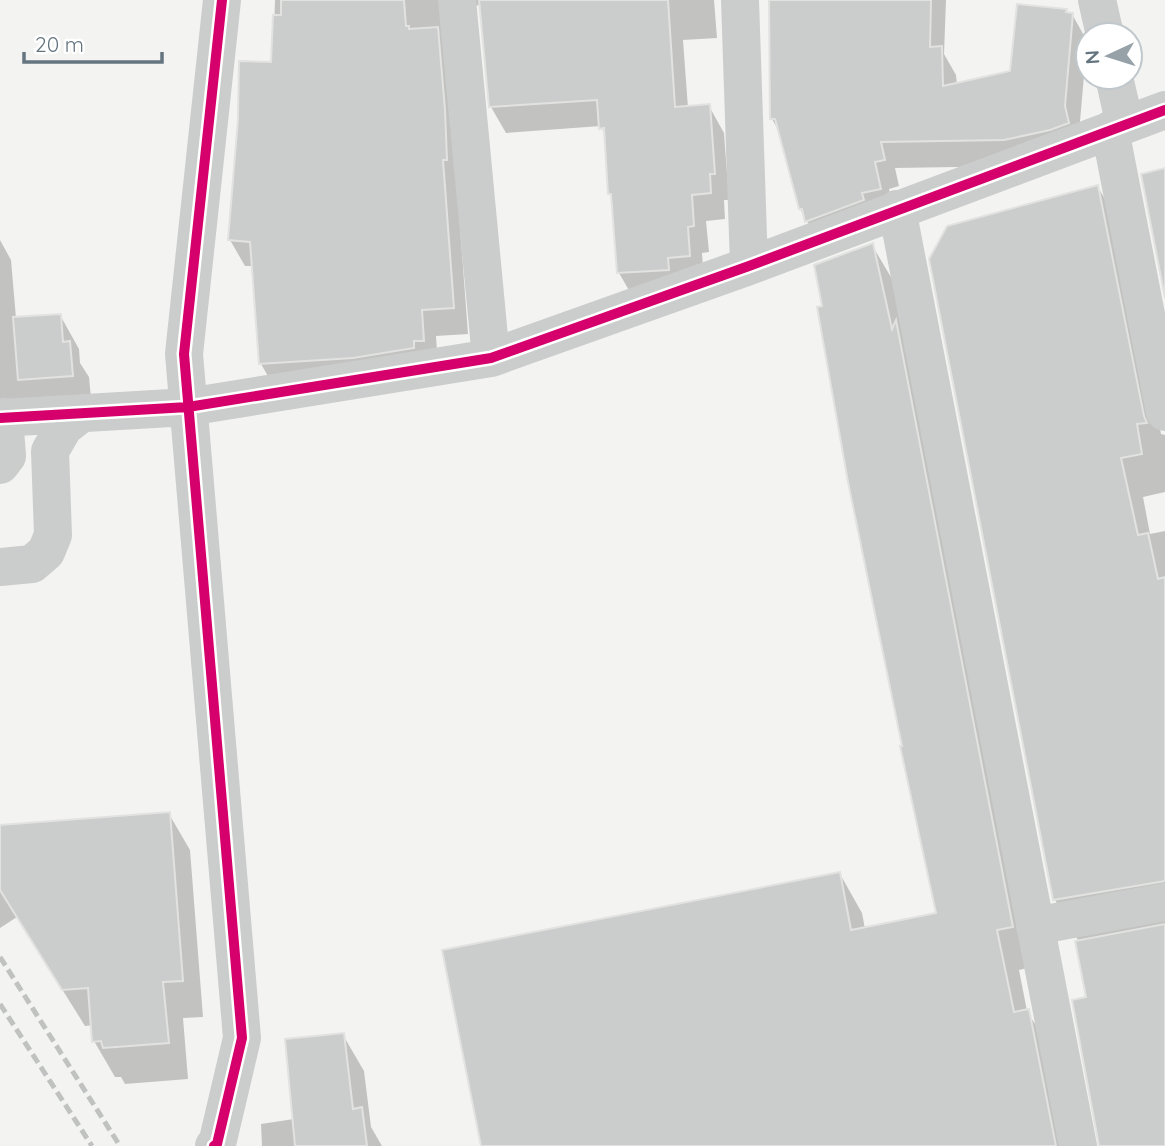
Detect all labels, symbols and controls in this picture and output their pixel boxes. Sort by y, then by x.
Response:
scale bar [24,21,163,65]
north arrow [1074,21,1144,91]
text: 20 m [35,31,84,57]
text: N [1080,49,1104,65]

